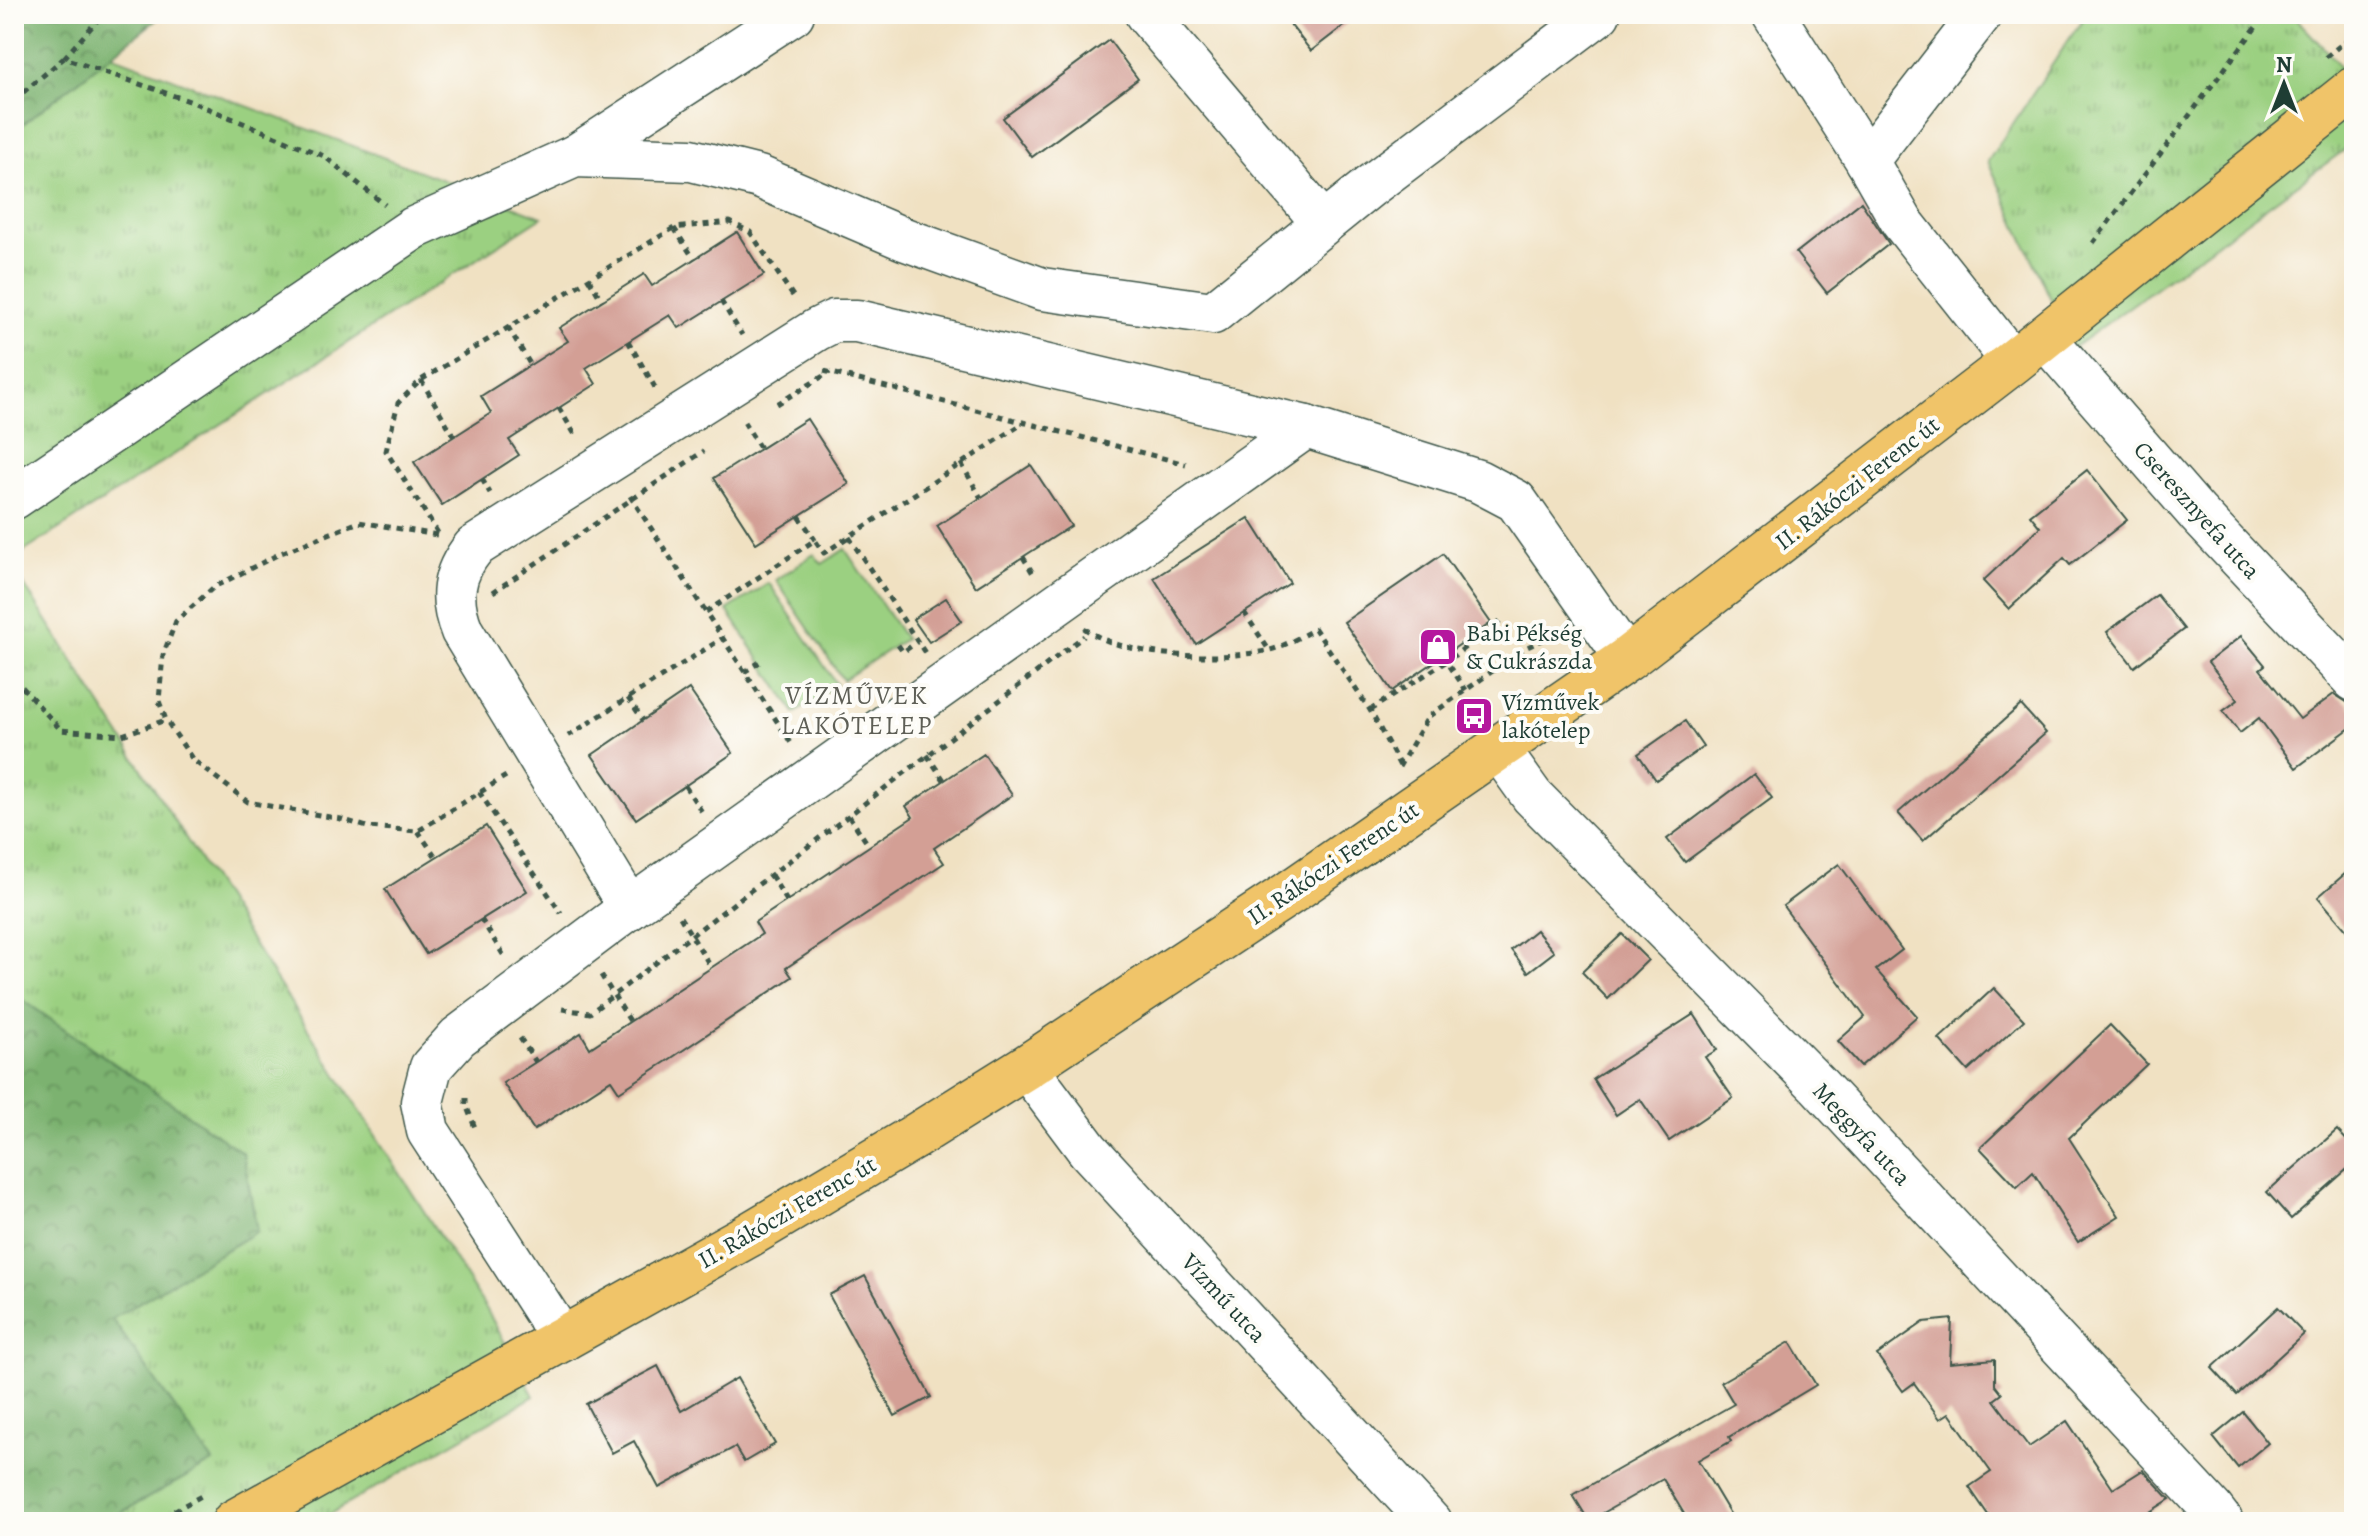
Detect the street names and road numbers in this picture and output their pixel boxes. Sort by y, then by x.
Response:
street label: II. Rákóczi Ferenc út [1768,409,1946,557]
street label: Cseresznyefa utca [2126,434,2268,586]
street label: II. Rákóczi Ferenc út [1241,794,1425,932]
street label: Meggyfa utca [1806,1075,1919,1193]
street label: II. Rákóczi Ferenc út [692,1148,882,1276]
street label: Vízmű utca [1174,1246,1274,1350]

